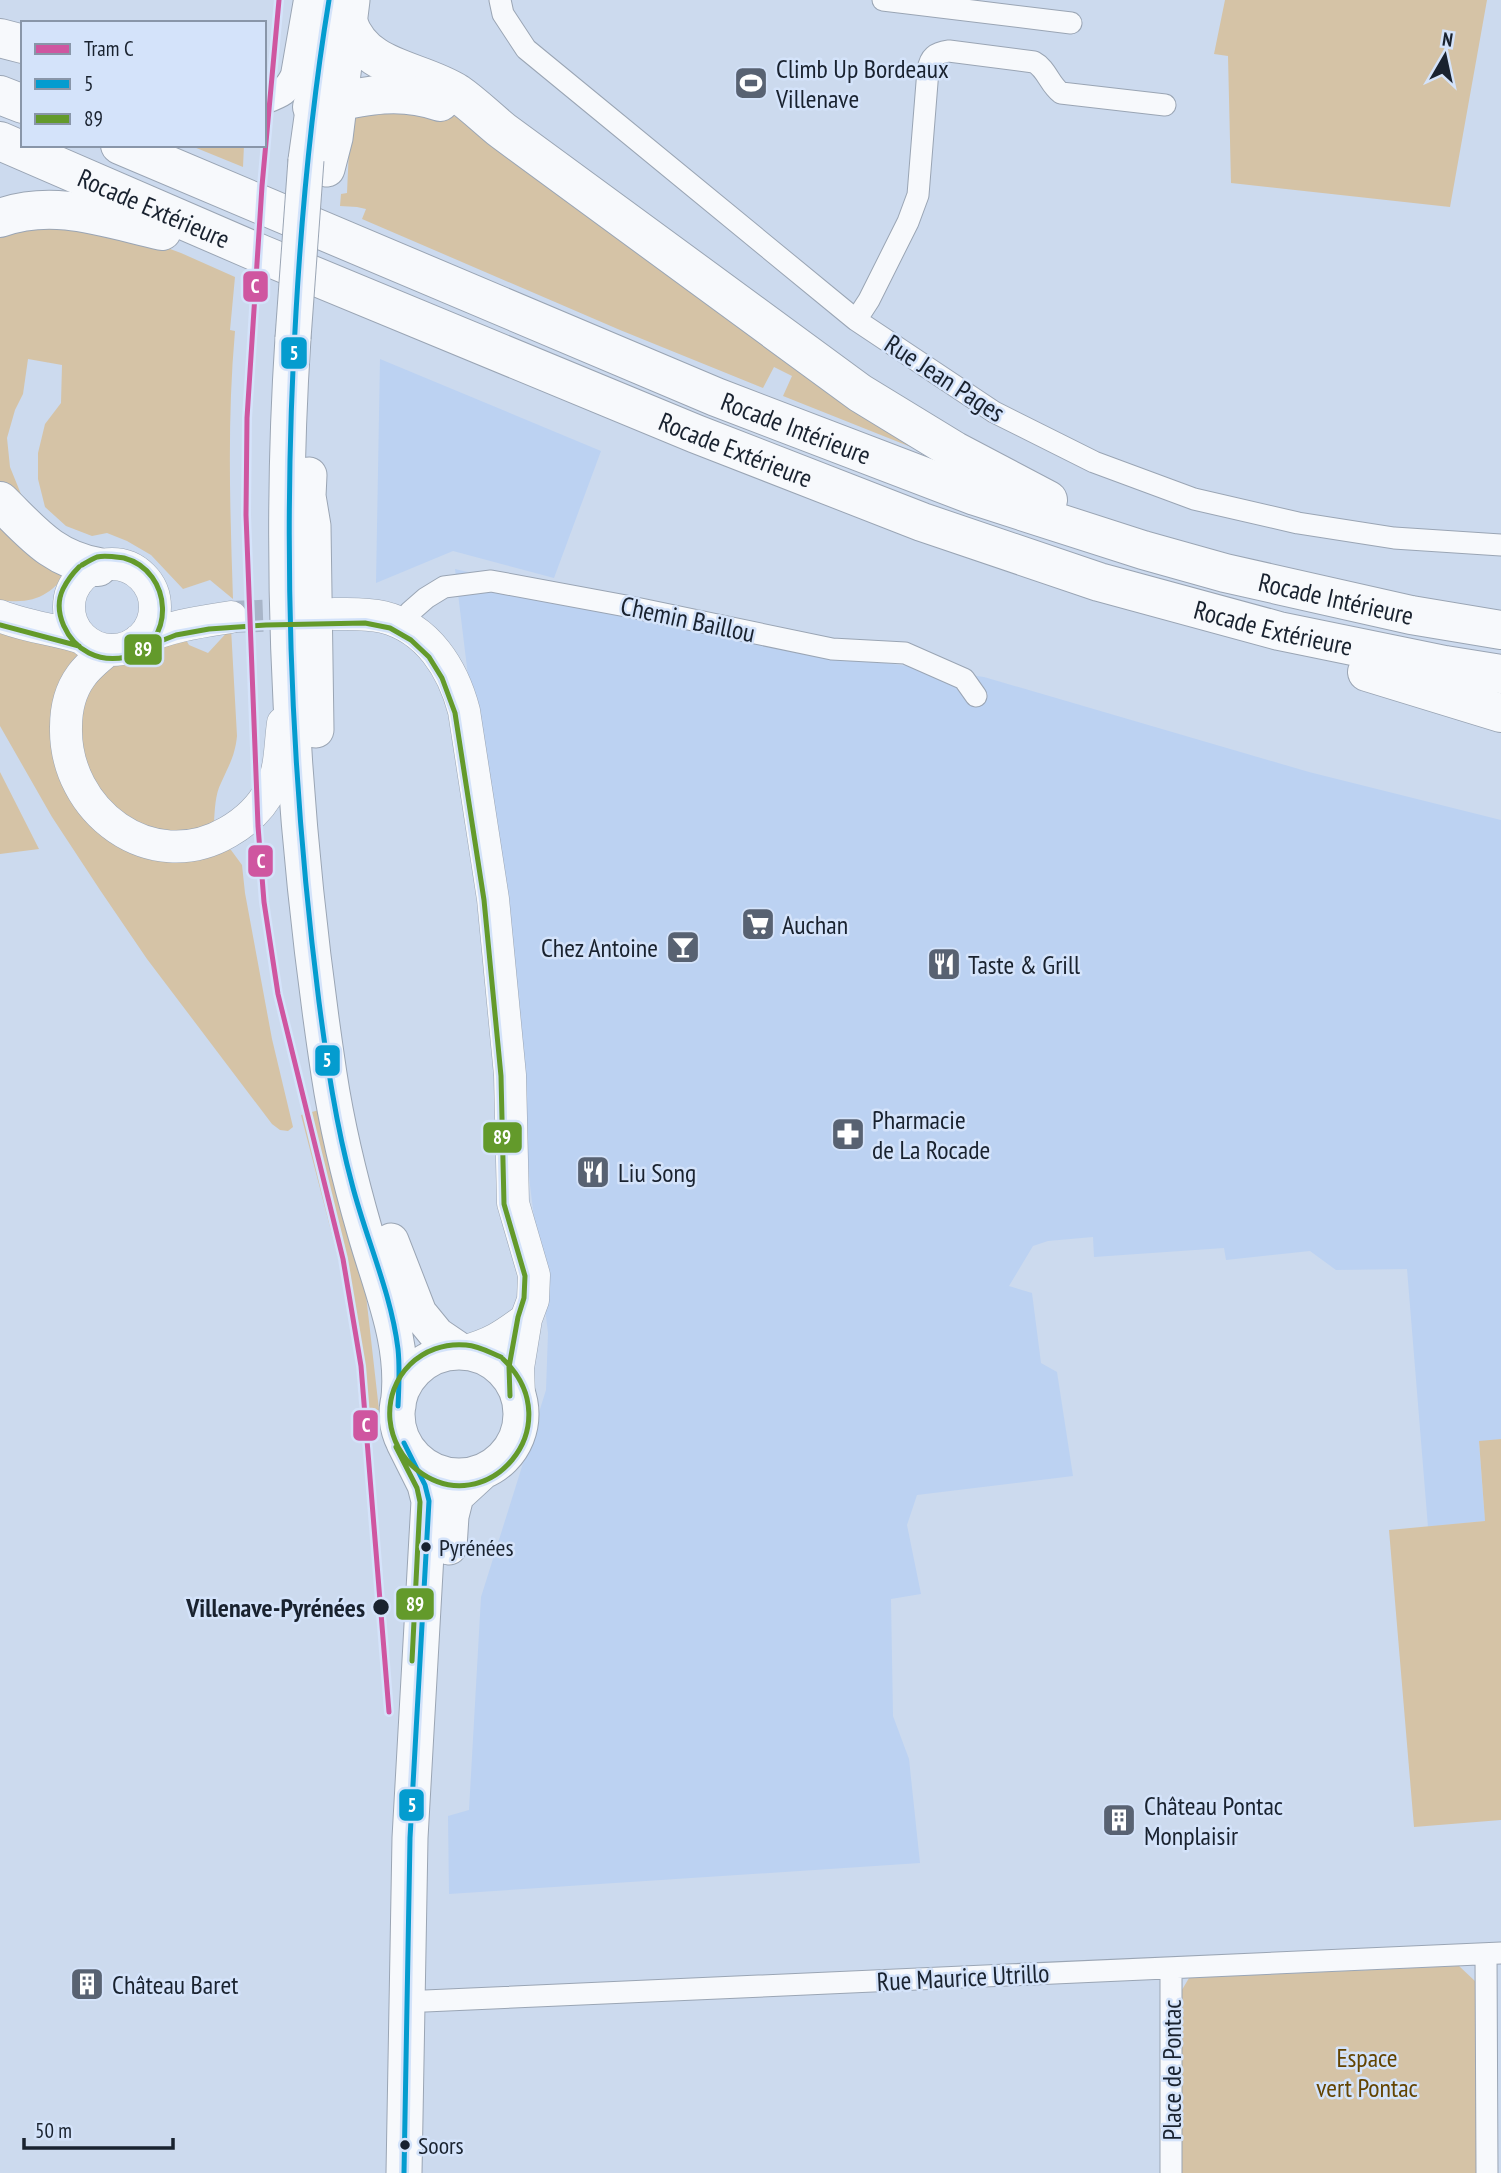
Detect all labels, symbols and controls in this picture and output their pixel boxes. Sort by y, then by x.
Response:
legend [21,21,266,147]
north arrow [1410,21,1480,91]
text: N [1441,27,1455,52]
text: Tram C [84,35,134,62]
place label: Climb Up Bordeaux Villenave [775,52,949,115]
sports icon: Climb Up Bordeaux Villenave [732,64,770,102]
text: 5 [84,70,93,97]
text: 89 [84,105,103,132]
street label: Rocade Extérieure [73,160,235,255]
line badge: C [242,270,269,303]
text: C [251,274,260,298]
street label: Rue Jean Pages [879,327,1011,429]
line badge: 5 [280,336,308,370]
text: 5 [289,341,299,365]
street label: Rocade Intérieure [717,384,876,471]
street label: Rocade Extérieure [654,404,817,494]
street label: Rocade Intérieure [1256,565,1417,632]
street label: Chemin Baillou [618,589,758,649]
street label: Rocade Extérieure [1190,592,1356,662]
line badge: 89 [123,633,163,666]
text: 89 [134,637,152,661]
line badge: C [247,844,274,878]
text: C [257,849,266,873]
supermarket icon: Auchan [739,905,777,943]
place label: Auchan [782,908,848,941]
bar icon: Chez Antoine [664,928,702,966]
place label: Chez Antoine [541,931,658,964]
restaurant icon: Taste & Grill [925,945,963,983]
place label: Taste & Grill [968,948,1080,981]
line badge: 5 [314,1044,341,1077]
text: 5 [322,1048,332,1072]
place label: Pharmacie de La Rocade [872,1103,990,1166]
pharmacy icon: Pharmacie de La Rocade [829,1115,867,1153]
line badge: 89 [482,1121,523,1154]
text: 89 [493,1125,511,1149]
restaurant icon: Liu Song [574,1153,612,1191]
place label: Liu Song [618,1156,696,1189]
line badge: C [352,1409,379,1442]
text: C [362,1413,371,1437]
place label: Pyrénées [439,1532,514,1563]
marker: Pyrénées [419,1540,433,1554]
line badge: 89 [395,1587,435,1621]
place label: Villenave-Pyrénées [185,1591,365,1624]
text: 89 [406,1592,424,1616]
marker: Villenave-Pyrénées [371,1597,391,1617]
line badge: 5 [398,1788,425,1822]
place label: Château Pontac Monplaisir [1144,1789,1283,1852]
text: 5 [407,1793,417,1817]
building icon: Château Pontac Monplaisir [1100,1801,1138,1839]
street label: Rue Maurice Utrillo [876,1956,1050,1998]
building icon: Château Baret [68,1965,106,2003]
place label: Château Baret [112,1968,238,2001]
street label: Place de Pontac [1155,1999,1188,2141]
park label: Espace vert Pontac [1316,2041,1418,2104]
scale bar [24,2106,173,2150]
text: 50 m [35,2117,72,2144]
place label: Soors [418,2130,464,2161]
marker: Soors [398,2138,412,2152]

